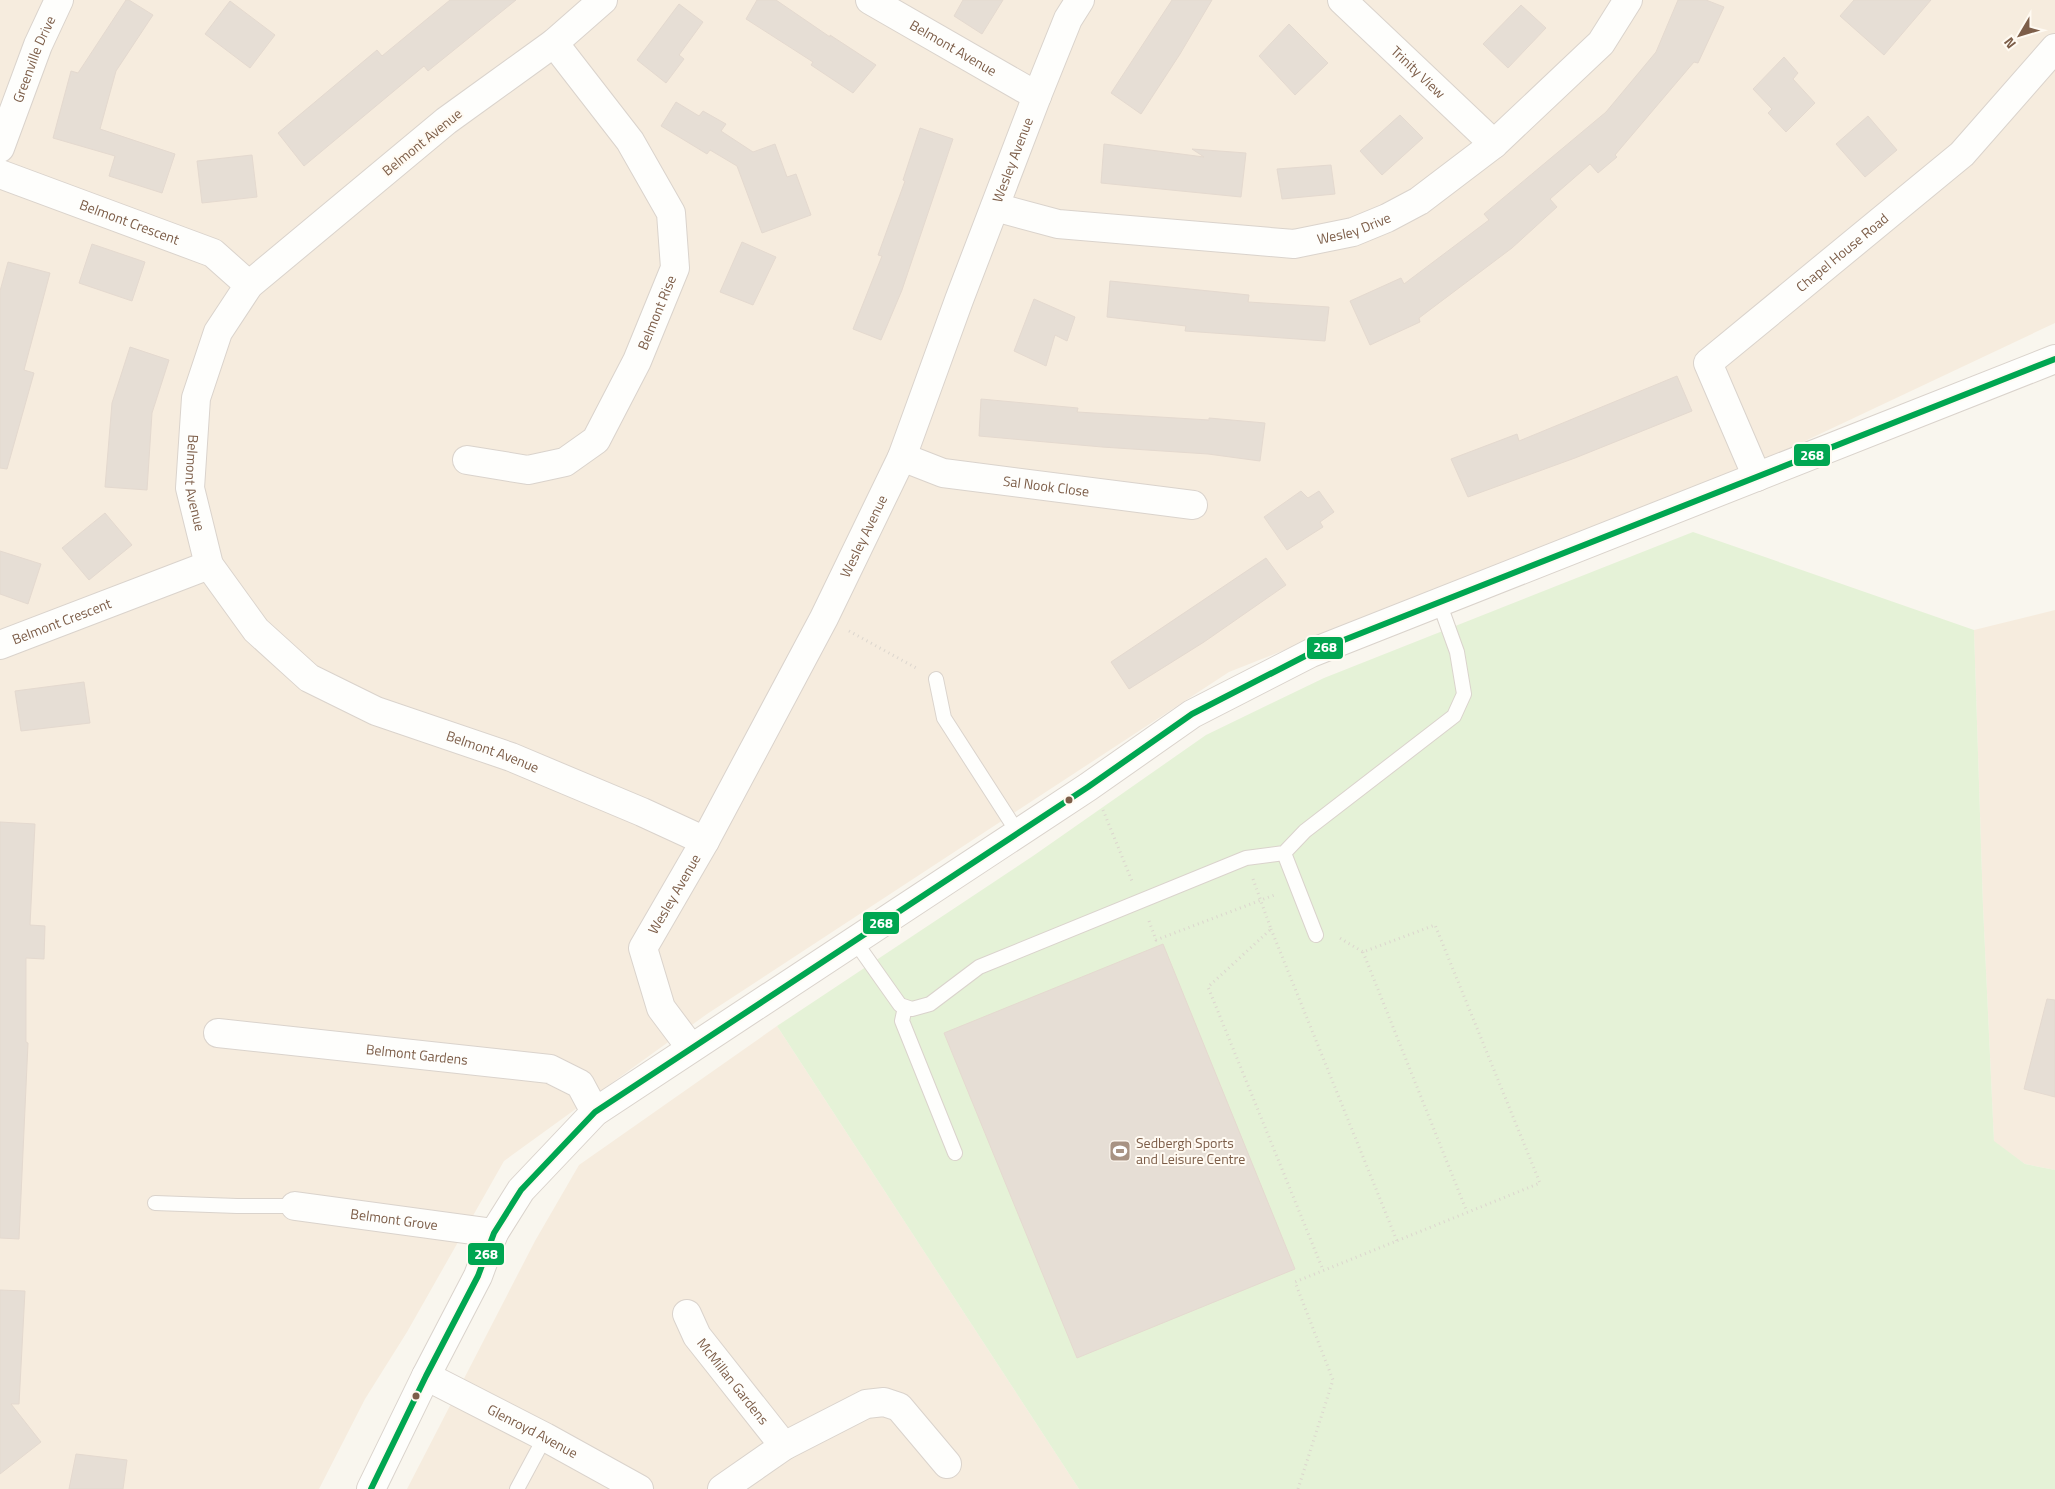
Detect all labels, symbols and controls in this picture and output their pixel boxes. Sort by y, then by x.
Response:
north arrow [1995,10,2045,60]
street label: Greenville Drive [7,12,60,106]
street label: Belmont Avenue [906,14,1001,81]
text: N [1998,33,2021,54]
street label: Trinity View [1387,41,1451,103]
street label: Belmont Avenue [377,103,466,180]
street label: Wesley Avenue [986,114,1038,205]
street label: Belmont Crescent [77,193,182,250]
street label: Wesley Drive [1315,207,1394,249]
street label: Chapel House Road [1791,208,1893,297]
street label: Belmont Rise [632,272,681,353]
street label: Belmont Avenue [180,434,211,533]
line badge: 268 [1793,443,1831,467]
text: 268 [1800,444,1824,465]
street label: Sal Nook Close [1002,470,1091,502]
street label: Wesley Avenue [834,491,892,581]
street label: Belmont Crescent [9,592,114,650]
line badge: 268 [1306,636,1344,660]
text: 268 [1313,636,1337,657]
street label: Belmont Avenue [444,725,542,778]
unlabelled marker [1064,795,1074,805]
street label: Wesley Avenue [642,850,705,938]
line badge: 268 [862,911,900,935]
text: 268 [869,912,893,933]
street label: Belmont Gardens [365,1038,469,1070]
place label: Sedbergh Sports and Leisure Centre [1136,1132,1245,1169]
sports icon: Sedbergh Sports and Leisure Centre [1108,1139,1132,1163]
street label: Belmont Grove [349,1203,439,1235]
line badge: 268 [467,1242,505,1266]
text: 268 [474,1243,498,1264]
street label: McMillan Gardens [692,1333,774,1429]
unlabelled marker [411,1391,421,1401]
street label: Glenroyd Avenue [484,1398,582,1463]

